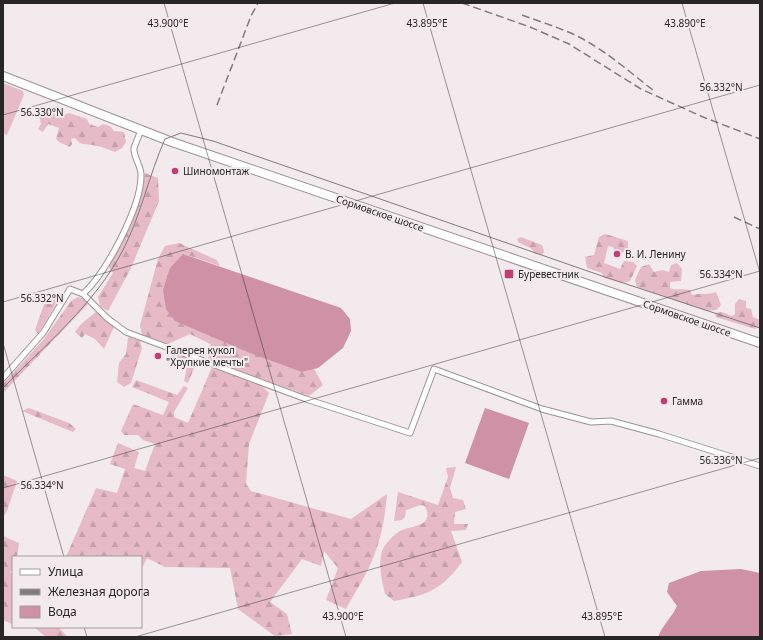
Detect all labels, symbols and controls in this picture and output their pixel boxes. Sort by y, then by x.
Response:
text: 43.900°E [147,16,189,30]
text: 43.895°E [406,16,448,30]
text: 43.890°E [664,16,706,30]
text: 56.332°N [699,80,743,94]
text: 56.330°N [20,105,64,119]
place label: Шиномонтаж [183,164,249,178]
marker: Шиномонтаж [170,166,180,176]
street label: Сормовское шоссе [334,191,426,235]
place label: В. И. Ленину [625,247,687,261]
marker: В. И. Ленину [612,249,622,259]
place label: Буревестник [518,267,580,281]
text: 56.334°N [699,267,743,281]
marker: Буревестник [503,268,515,280]
text: 56.332°N [20,291,64,305]
street label: Сормовское шоссе [641,296,733,340]
place label: Галерея кукол "Хрупкие мечты" [166,343,248,369]
marker: Галерея кукол "Хрупкие мечты" [153,351,163,361]
place label: Гамма [672,394,703,408]
marker: Гамма [659,396,669,406]
text: 56.336°N [699,453,743,467]
text: 56.334°N [20,478,64,492]
legend [12,556,142,628]
text: Улица [48,563,83,580]
text: Железная дорога [48,583,150,600]
text: Вода [48,603,77,620]
text: 43.900°E [322,609,364,623]
text: 43.895°E [581,609,623,623]

